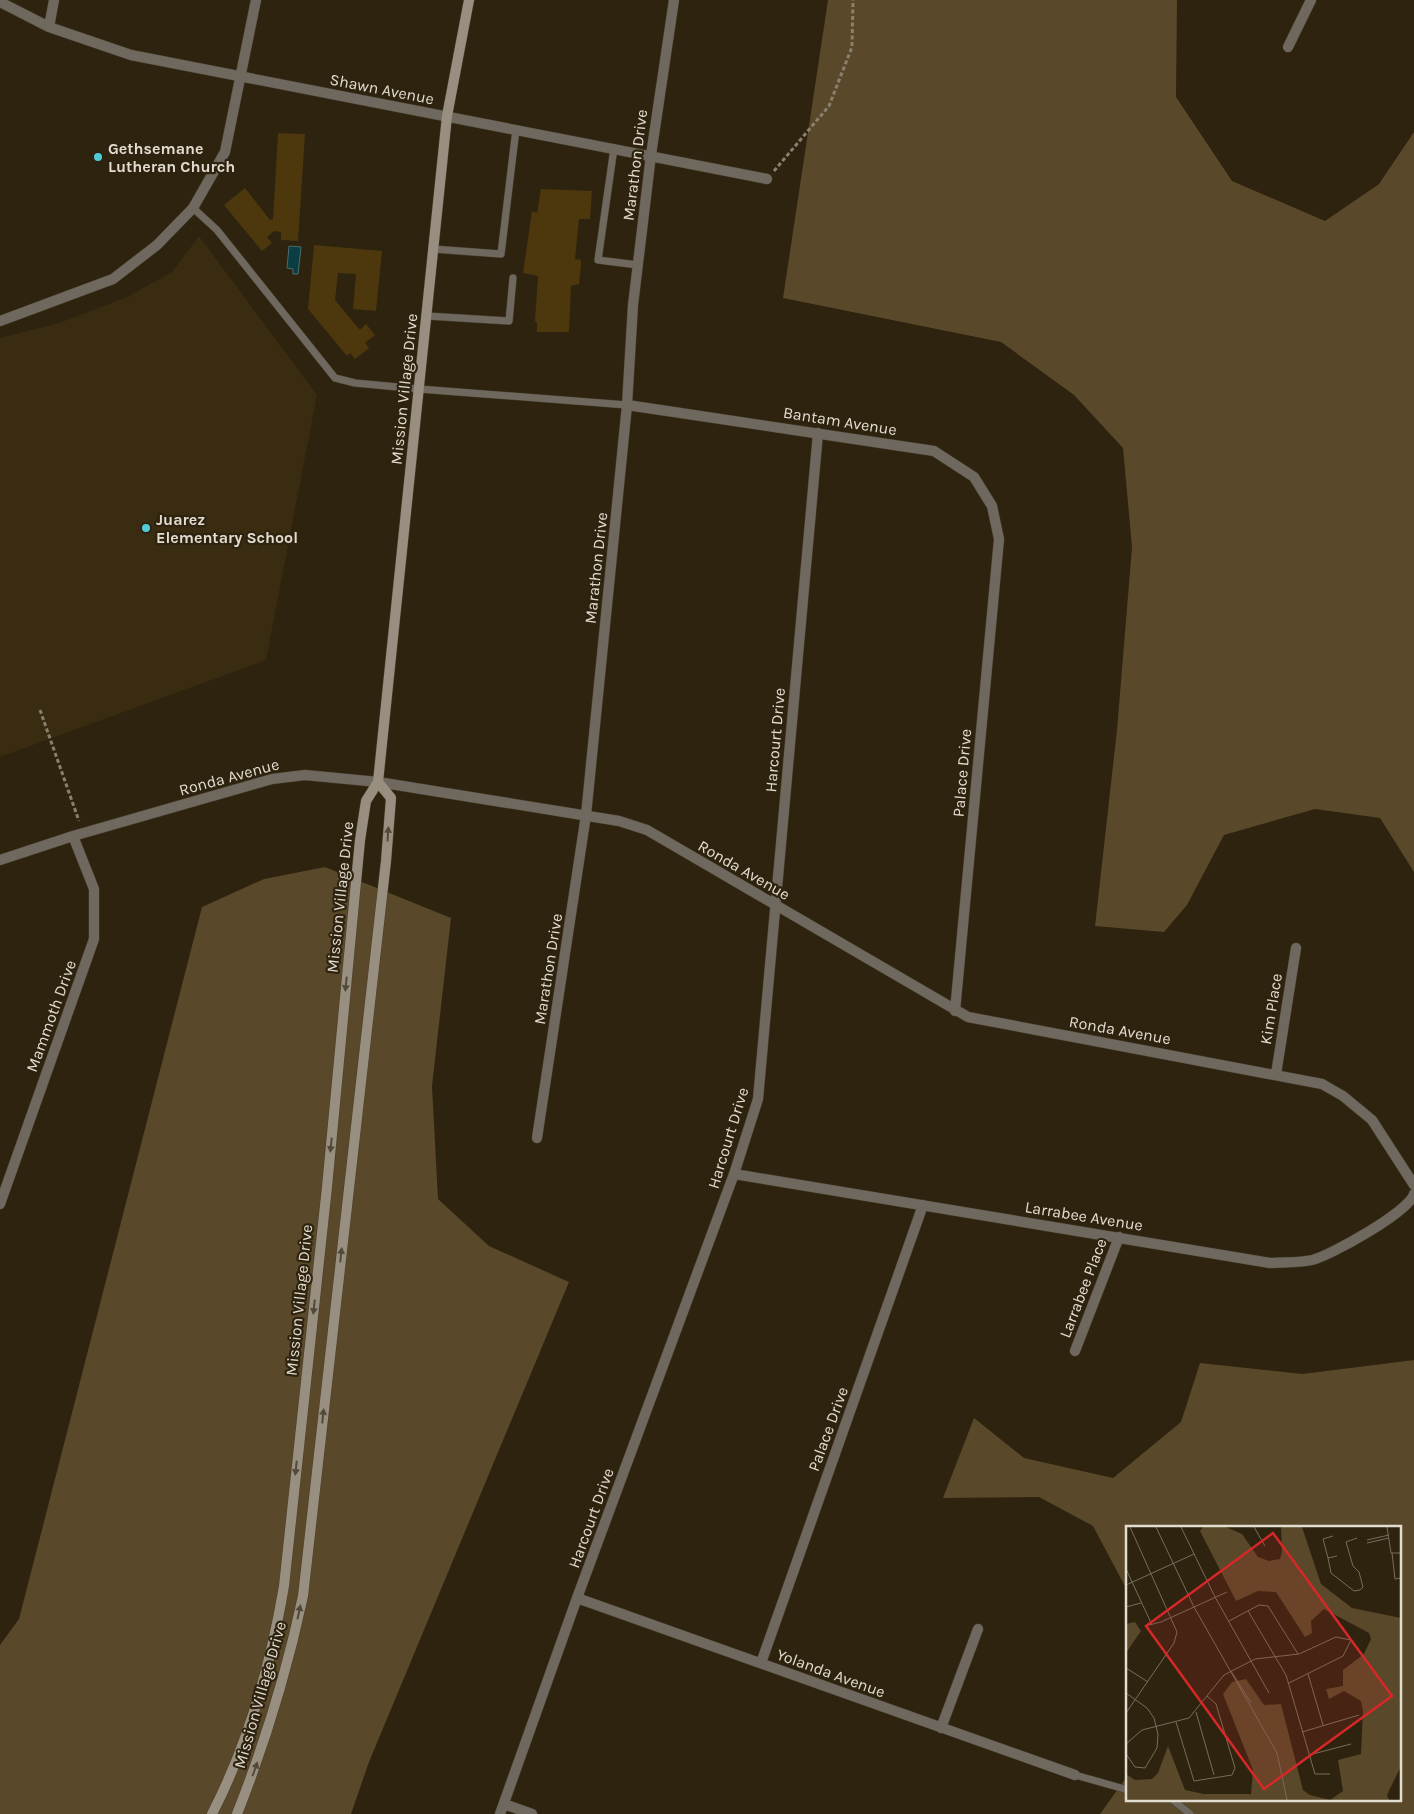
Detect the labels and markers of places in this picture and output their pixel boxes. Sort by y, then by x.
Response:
place label: Gethsemane Lutheran Church [108,139,235,176]
marker: Gethsemane Lutheran Church [92,151,104,163]
place label: Juarez Elementary School [156,510,298,547]
marker: Juarez Elementary School [140,522,152,534]

